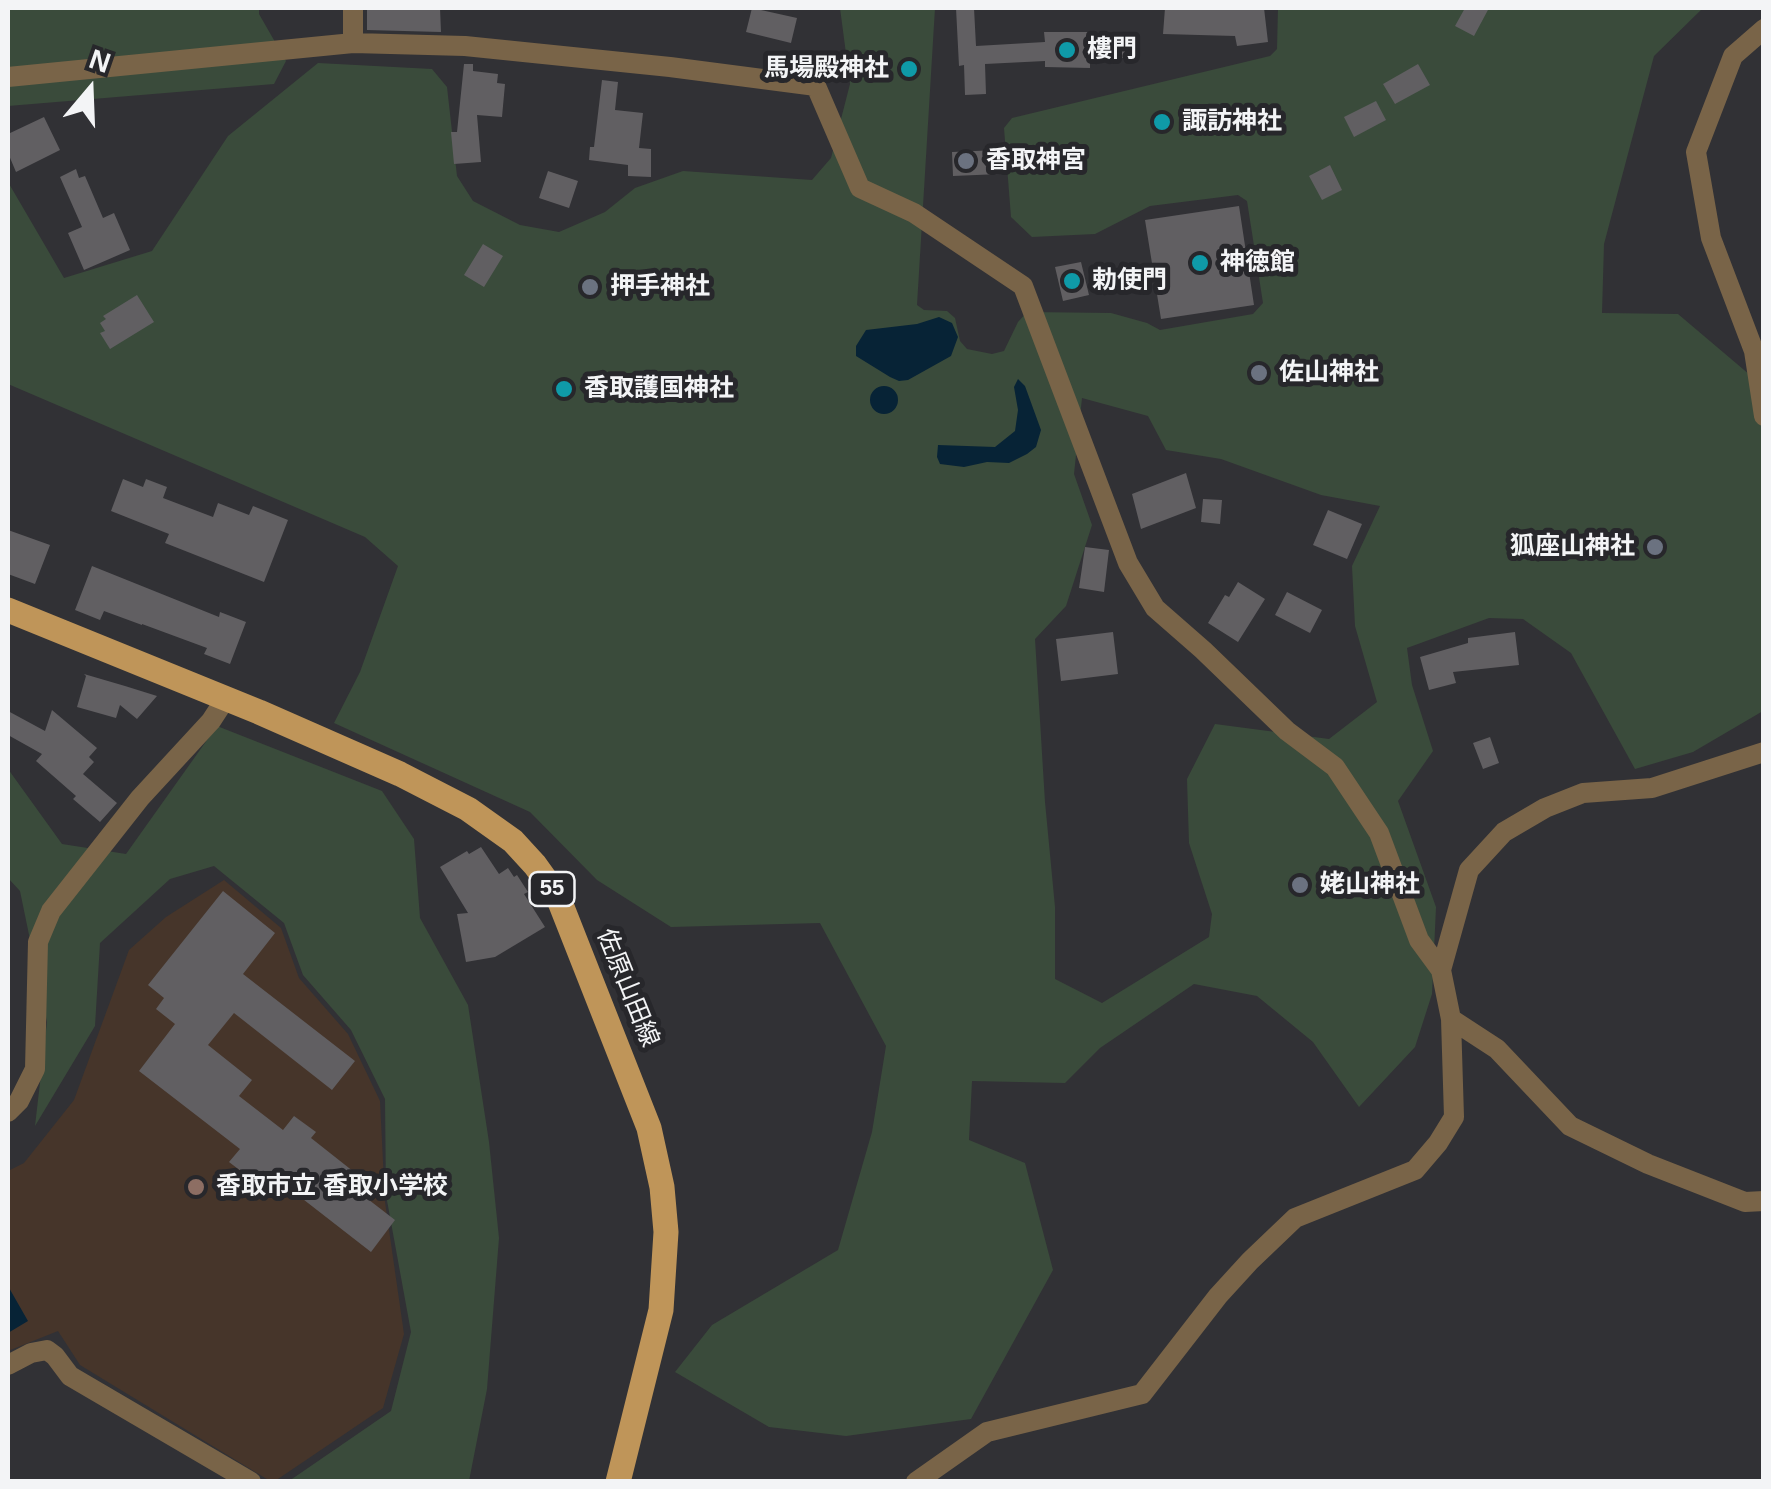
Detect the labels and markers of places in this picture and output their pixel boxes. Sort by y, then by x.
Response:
place label: 樓門 [1087,35,1137,65]
marker: 樓門 [1056,39,1078,61]
place label: 馬場殿神社 [764,54,889,84]
marker: 馬場殿神社 [898,58,920,80]
place label: 諏訪神社 [1182,107,1282,137]
marker: 諏訪神社 [1151,111,1173,133]
place label: 香取神宮 [986,146,1086,176]
marker: 香取神宮 [955,150,977,172]
place label: 神徳館 [1220,248,1295,278]
marker: 神徳館 [1189,252,1211,274]
place label: 勅使門 [1092,266,1167,296]
marker: 勅使門 [1061,270,1083,292]
place label: 押手神社 [610,272,710,302]
marker: 押手神社 [579,276,601,298]
place label: 佐山神社 [1279,358,1379,388]
marker: 佐山神社 [1248,362,1270,384]
place label: 香取護国神社 [584,374,734,404]
marker: 香取護国神社 [553,378,575,400]
place label: 狐座山神社 [1510,532,1635,562]
marker: 狐座山神社 [1644,536,1666,558]
place label: 姥山神社 [1320,870,1420,900]
marker: 姥山神社 [1289,874,1311,896]
place label: 香取市立 香取小学校 [216,1172,448,1202]
marker: 香取市立 香取小学校 [185,1176,207,1198]

